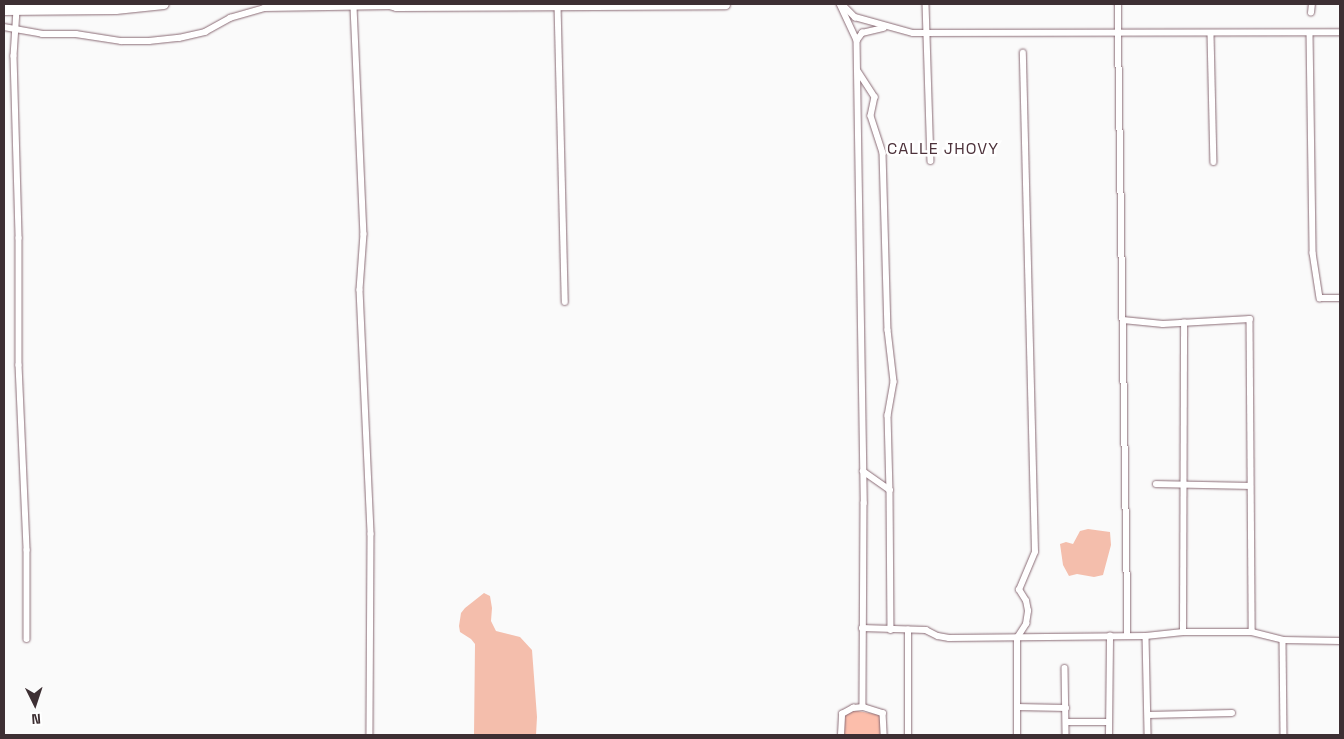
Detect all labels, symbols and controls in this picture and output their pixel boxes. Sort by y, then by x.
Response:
district label: CALLE JHOVY [886,139,1000,159]
north arrow [10,679,60,729]
text: N [31,710,41,728]

